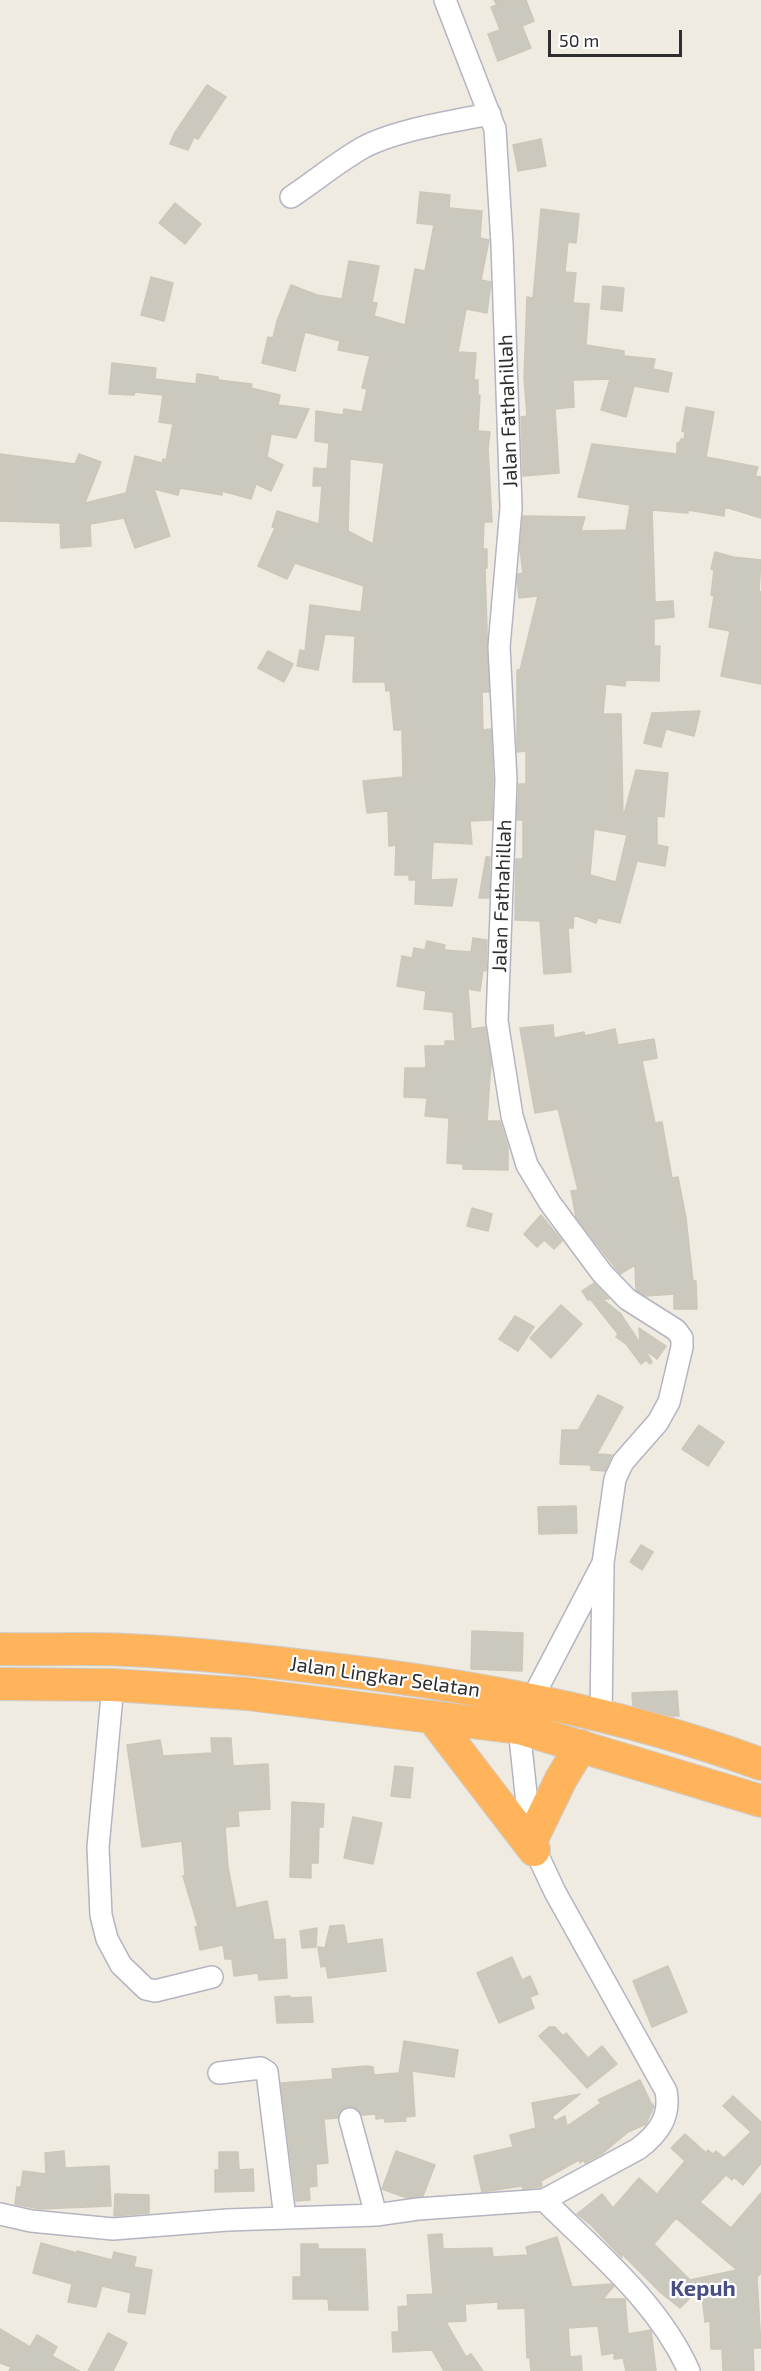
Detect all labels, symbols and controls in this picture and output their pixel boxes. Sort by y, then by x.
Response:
scale bar [551,18,684,56]
text: 50 m [559,29,599,51]
street label: Jalan Fathahillah [493,334,523,488]
street label: Jalan Fathahillah [487,819,517,973]
street label: Jalan Lingkar Selatan [288,1652,482,1702]
district label: Kepuh [670,2276,736,2302]

